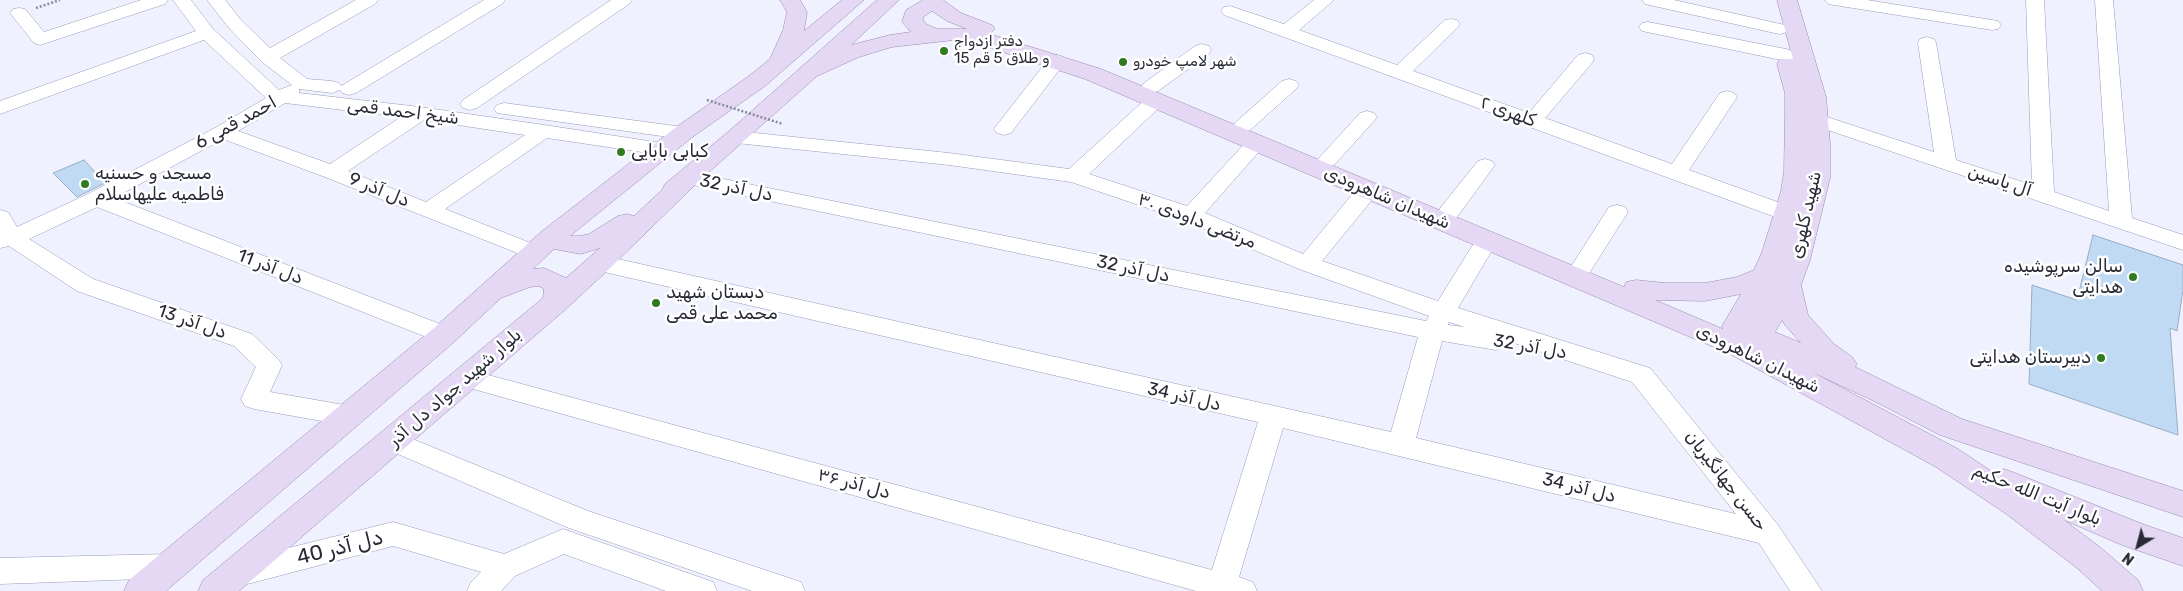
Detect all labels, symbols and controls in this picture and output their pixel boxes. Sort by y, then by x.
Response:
place label: دفتر ازدواج 15 و طلاق 5 قم [954,33,1050,68]
marker: دفتر ازدواج 15 و طلاق 5 قم [938,45,950,57]
place label: شهر لامپ خودرو [1133,53,1237,71]
marker: شهر لامپ خودرو [1117,56,1129,68]
street label: احمد قمی 6 [191,92,281,154]
street label: کلهری ۲ [1477,92,1539,132]
street label: شیخ احمد قمی [346,94,460,130]
place label: کبابی بابایی [631,141,708,163]
marker: کبابی بابایی [615,146,627,158]
street label: آل یاسین [1965,161,2035,201]
street label: شهیدان شاهرودی [1321,162,1453,234]
place label: مسجد و حسنیه فاطمیه علیهاسلام [95,163,224,205]
street label: دل آذر 9 [346,168,412,212]
street label: شهید کلهری [1785,169,1827,261]
street label: دل آذر 32 [697,170,775,206]
marker: مسجد و حسنیه فاطمیه علیهاسلام [79,178,91,190]
street label: ۳۰ مرتضی داودی [1135,189,1259,253]
street label: دل آذر 11 [234,245,306,289]
street label: دل آذر 32 [1094,251,1172,287]
place label: سالن سرپوشیده هدایتی [2004,256,2123,298]
marker: سالن سرپوشیده هدایتی [2127,271,2139,283]
place label: دبستان شهید محمد علی قمی [666,282,778,324]
marker: دبستان شهید محمد علی قمی [650,297,662,309]
street label: دل آذر 13 [155,300,229,344]
street label: شهیدان شاهرودی [1693,320,1823,398]
street label: بلوار شهید جواد دل آذر [384,324,526,452]
street label: دل آذر 32 [1492,330,1568,364]
place label: دبیرستان هدایتی [1970,347,2091,369]
marker: دبیرستان هدایتی [2095,352,2107,364]
street label: دل آذر 34 [1145,378,1223,416]
street label: حسن جهانگیریان [1680,427,1772,535]
street label: بلوار آیت الله حکیم [1970,459,2104,531]
street label: دل آذر ۳۶ [815,464,893,504]
street label: دل آذر 34 [1540,468,1618,508]
north arrow [2113,521,2163,571]
street label: دل آذر 40 [294,525,386,571]
text: N [2120,549,2138,568]

